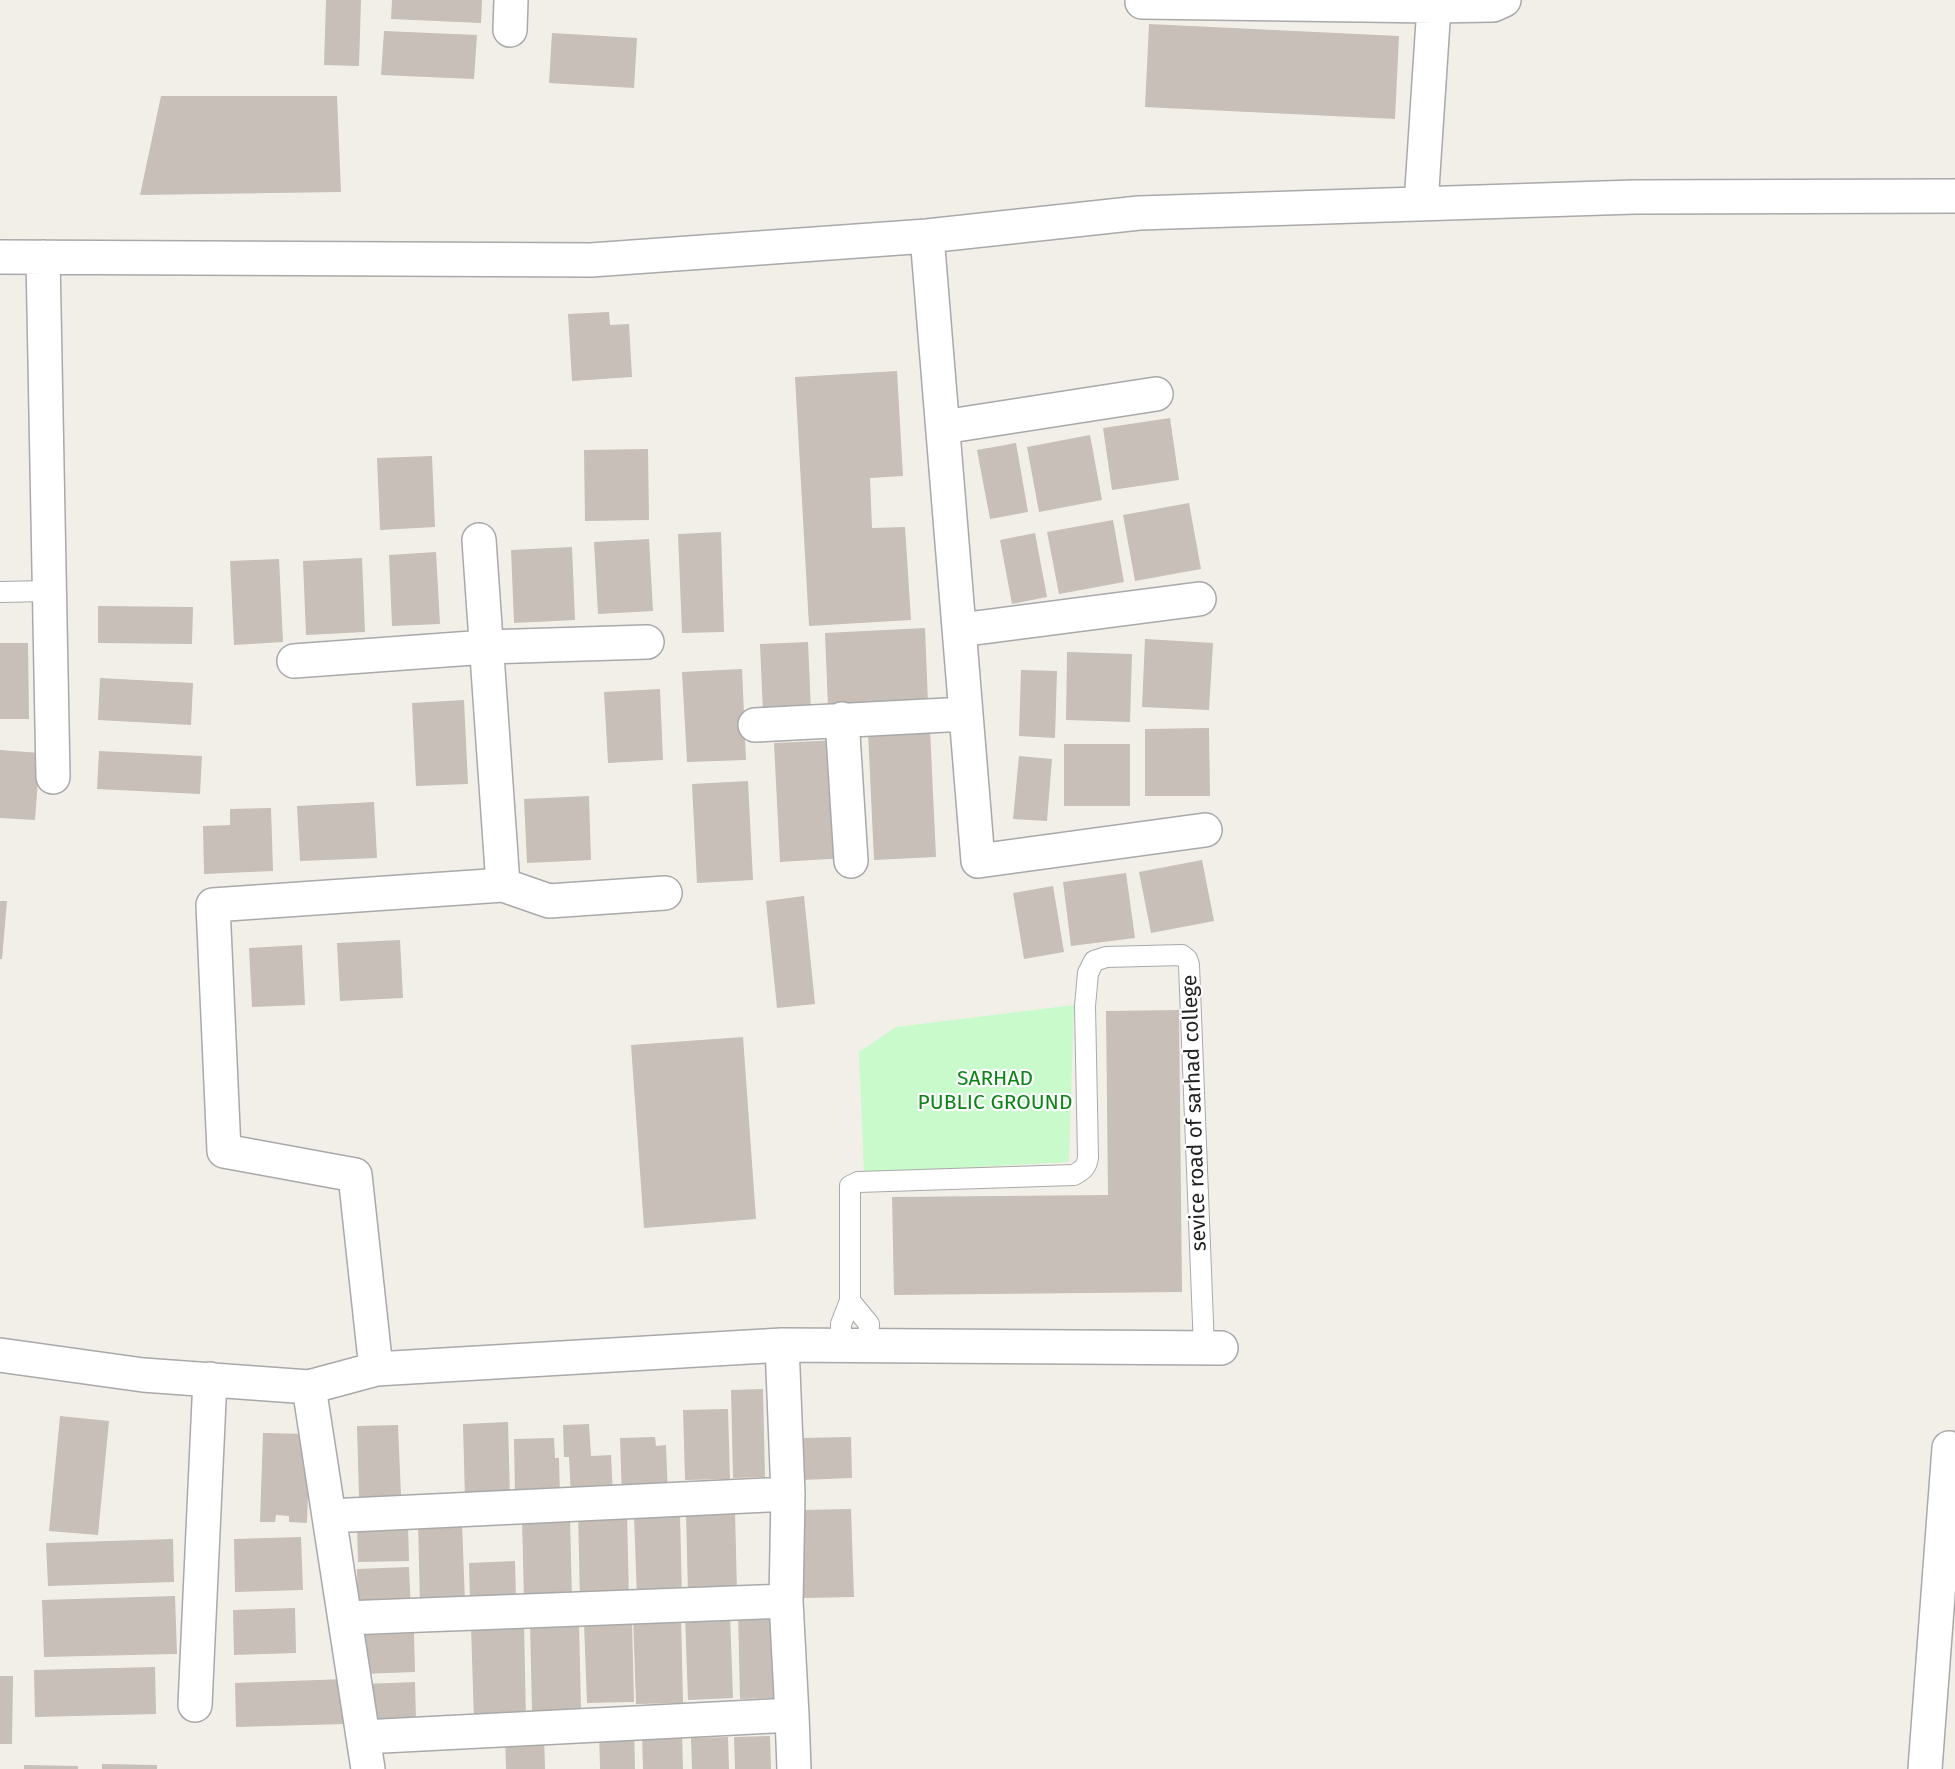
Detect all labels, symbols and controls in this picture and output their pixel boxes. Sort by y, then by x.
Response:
street label: sevice road of sarhad college [1178,974,1212,1252]
park label: SARHAD PUBLIC GROUND [918,1066,1072,1116]

